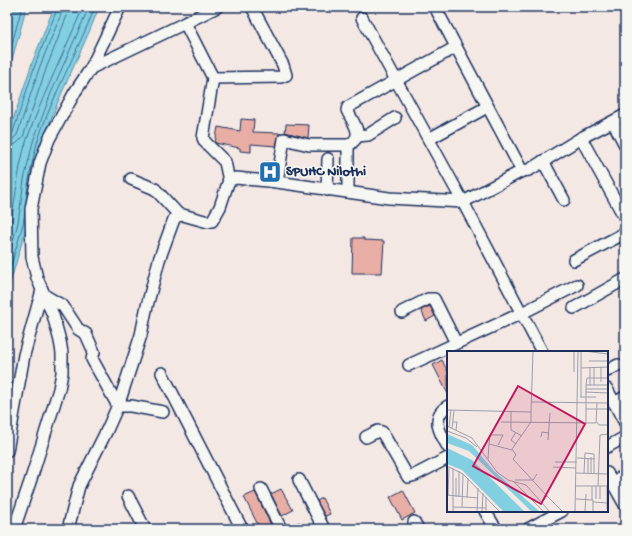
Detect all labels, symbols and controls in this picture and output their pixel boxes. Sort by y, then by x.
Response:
hospital icon: SPUHC Nilothi [257,159,283,185]
place label: SPUHC Nilothi [286,164,366,181]
inset map [447,351,608,512]

